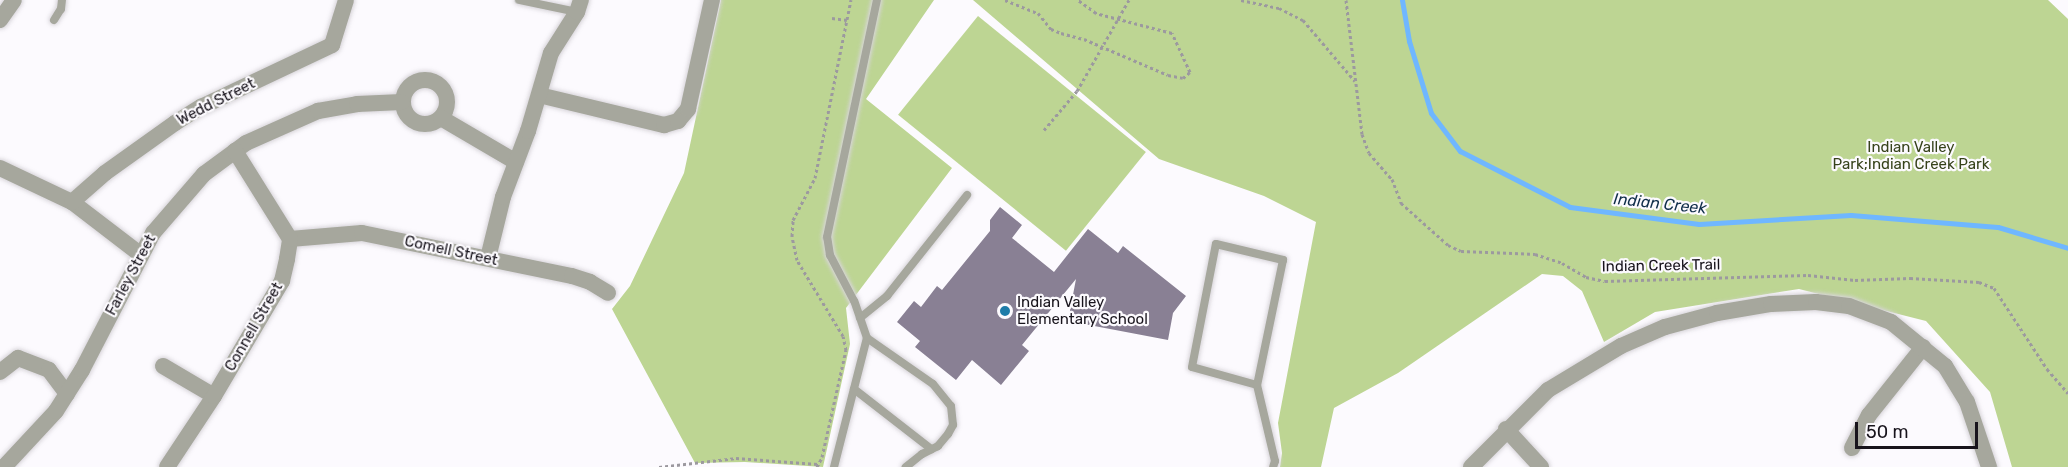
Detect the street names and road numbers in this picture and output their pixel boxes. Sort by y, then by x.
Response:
street label: Wedd Street [174,75,258,129]
street label: Farley Street [102,231,160,319]
street label: Comell Street [403,232,499,270]
street label: Indian Creek Trail [1601,256,1721,276]
street label: Connell Street [221,279,287,375]

